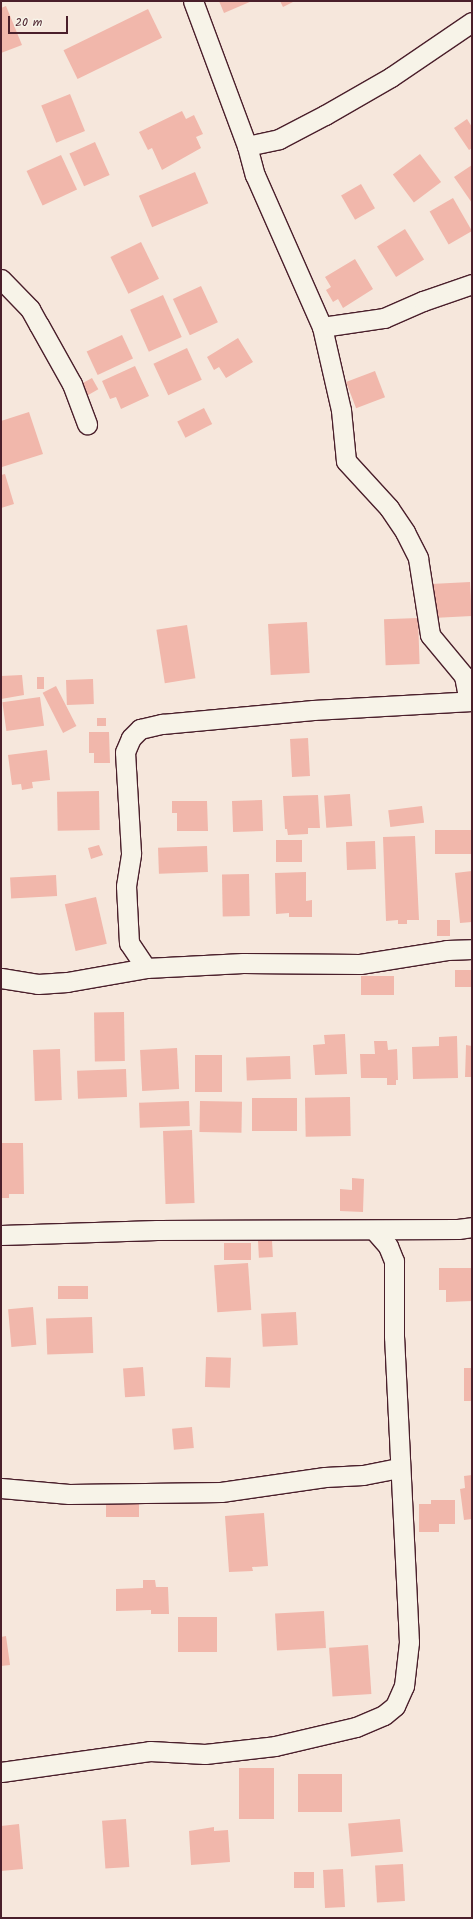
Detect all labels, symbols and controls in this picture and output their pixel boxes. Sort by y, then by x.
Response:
scale bar [10,8,70,34]
text: 20 m [15,13,42,32]

